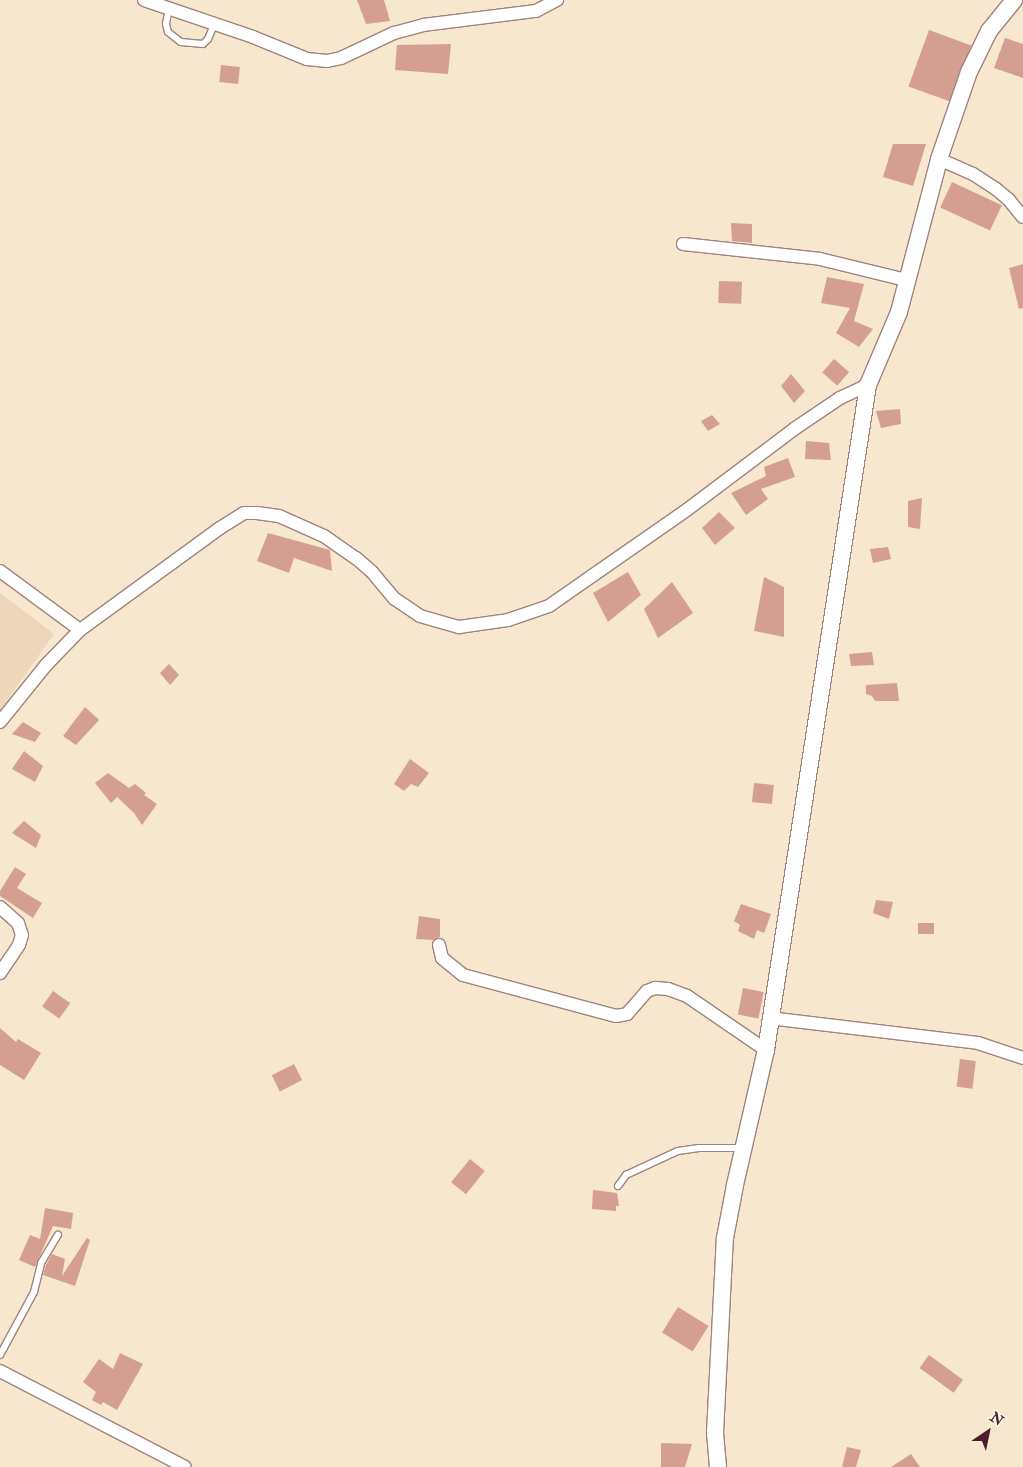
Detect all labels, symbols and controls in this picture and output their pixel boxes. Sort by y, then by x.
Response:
north arrow [963,1407,1013,1457]
text: N [987,1409,1007,1430]

